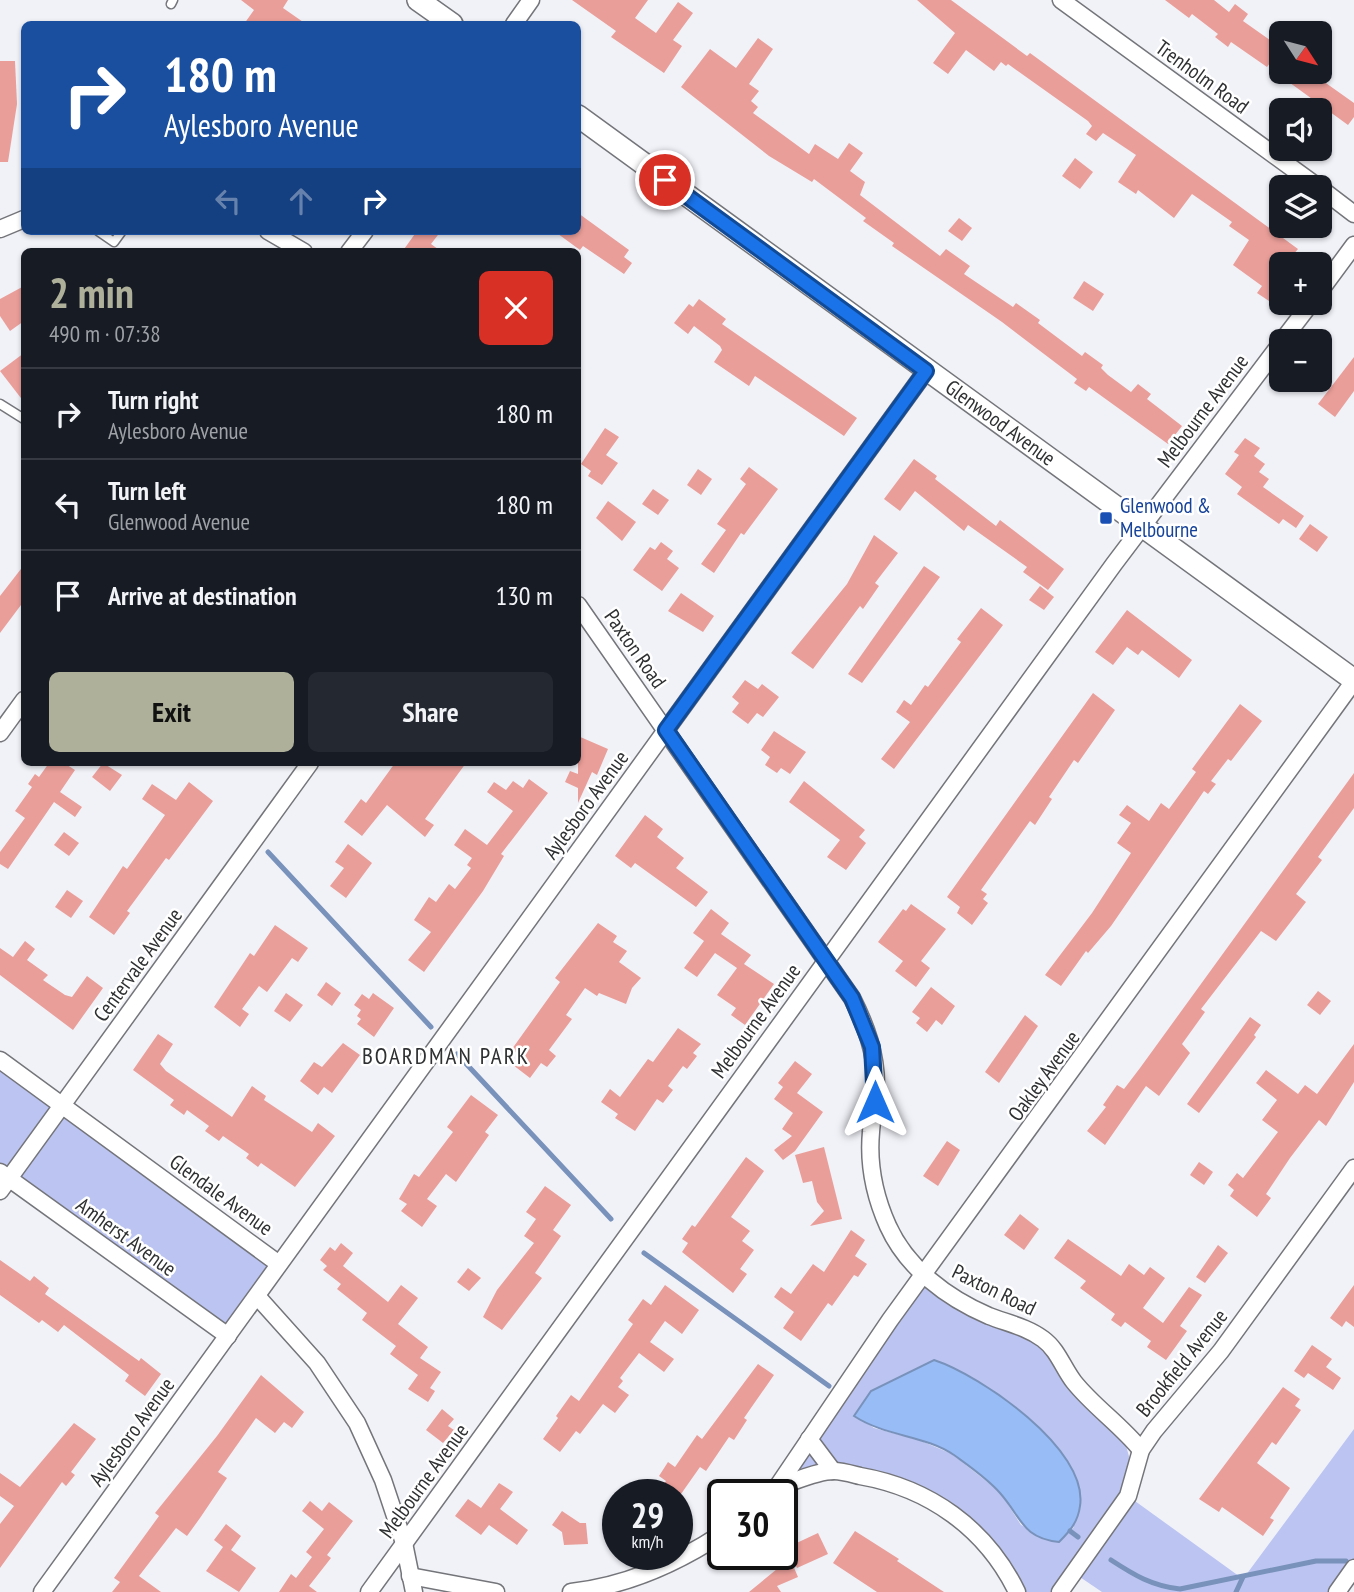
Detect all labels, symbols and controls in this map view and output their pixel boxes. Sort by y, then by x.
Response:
north arrow [1269,21,1332,84]
map controls [1269,21,1332,392]
street label: Trenholm Road [1151,34,1254,119]
text: 180 m [164,42,277,106]
icon: right [49,49,140,140]
button: sound [1269,98,1332,161]
text: Aylesboro Avenue [164,104,359,146]
pin [635,150,695,210]
icon: arrive [646,161,684,199]
button: layers [1269,175,1332,238]
icon: left [209,182,247,220]
icon: ahead [282,182,320,220]
icon: right [355,182,393,220]
button: + [1269,252,1332,315]
text: 2 min [49,265,134,320]
button: close [479,271,553,345]
text: 490 m · 07:38 [49,319,161,348]
button: − [1269,329,1332,392]
street label: Melbourne Avenue [1151,349,1254,473]
street label: Glenwood Avenue [940,373,1061,472]
text: Turn right [108,383,199,416]
icon: right [49,395,87,433]
text: 180 m [495,397,553,430]
text: Aylesboro Avenue [108,416,248,445]
text: Turn left [108,474,186,507]
icon: left [49,486,87,524]
text: 180 m [495,488,553,521]
place label: Glenwood & Melbourne [1120,492,1211,543]
text: Glenwood Avenue [108,507,250,536]
marker: Glenwood & Melbourne [1098,510,1114,526]
icon: arrive [49,577,87,615]
text: Arrive at destination [108,579,297,612]
text: 130 m [495,579,553,612]
street label: Paxton Road [598,604,672,693]
button: Exit [49,672,294,752]
button: Share [308,672,553,752]
street label: Aylesboro Avenue [537,745,634,864]
street label: Centervale Avenue [87,903,188,1027]
street label: Melbourne Avenue [705,958,806,1083]
street label: Oakley Avenue [1002,1025,1086,1126]
district label: BOARDMAN PARK [362,1041,530,1070]
position arrow [838,1065,912,1139]
street label: Glendale Avenue [164,1148,278,1241]
street label: Amherst Avenue [71,1191,182,1282]
street label: Paxton Road [948,1258,1041,1321]
street label: Brookfield Avenue [1130,1303,1233,1422]
street label: Aylesboro Avenue [83,1372,180,1491]
street label: Melbourne Avenue [373,1418,474,1543]
speed limit sign: 30 [707,1479,798,1570]
text: 29 [631,1492,664,1538]
text: km/h [632,1530,663,1553]

